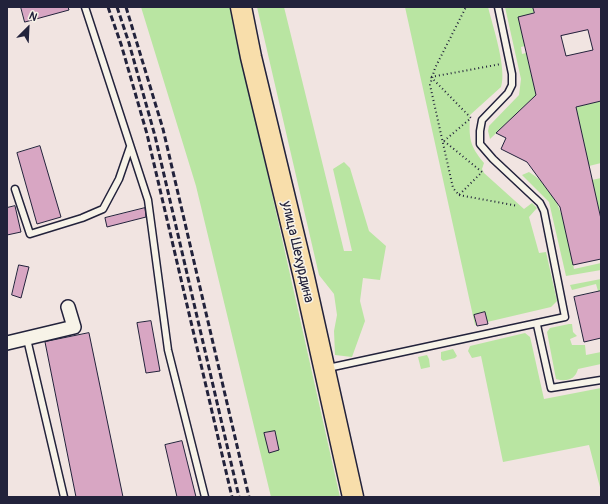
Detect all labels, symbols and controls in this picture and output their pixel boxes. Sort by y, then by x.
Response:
north arrow [8,8,48,48]
text: N [27,9,39,24]
street label: улица Шехурдина [277,199,317,305]

